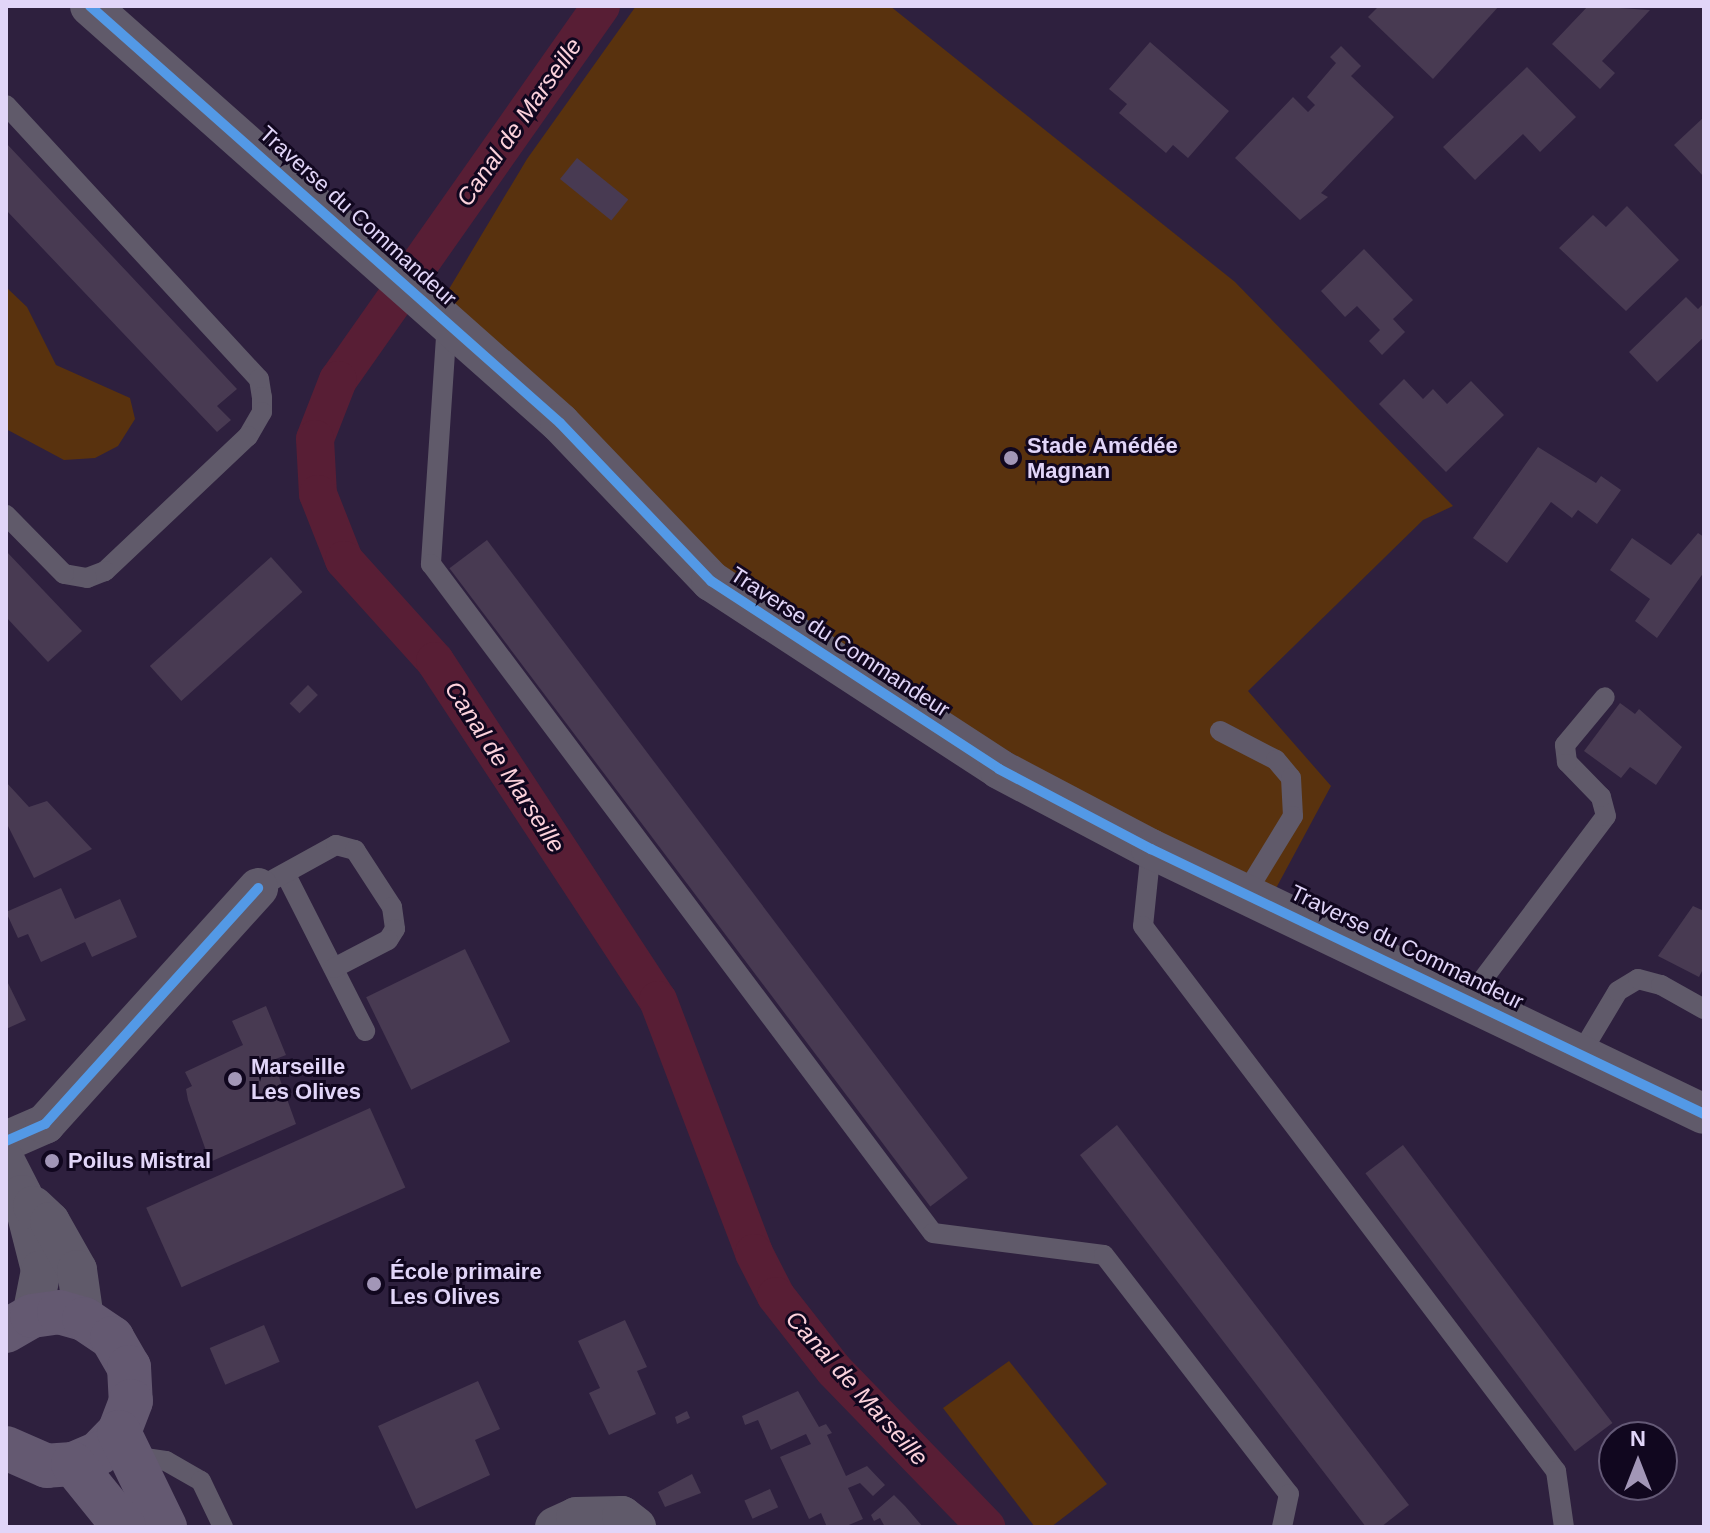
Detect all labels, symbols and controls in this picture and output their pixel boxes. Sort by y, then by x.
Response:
water label: Canal de Marseille [450,32,588,212]
street label: Traverse du Commandeur [254,121,462,311]
place label: Stade Amédée Magnan [1027,432,1179,484]
marker: Stade Amédée Magnan [1002,449,1020,467]
street label: Traverse du Commandeur [725,561,955,723]
water label: Canal de Marseille [439,676,571,858]
street label: Traverse du Commandeur [1286,879,1528,1015]
place label: Marseille Les Olives [251,1053,361,1104]
marker: Marseille Les Olives [226,1070,244,1088]
place label: Poilus Mistral [68,1148,211,1174]
marker: Poilus Mistral [43,1152,61,1170]
place label: École primaire Les Olives [390,1258,542,1310]
marker: École primaire Les Olives [365,1275,383,1293]
water label: Canal de Marseille [780,1305,934,1471]
north arrow [1598,1421,1678,1501]
text: N [1630,1426,1646,1451]

